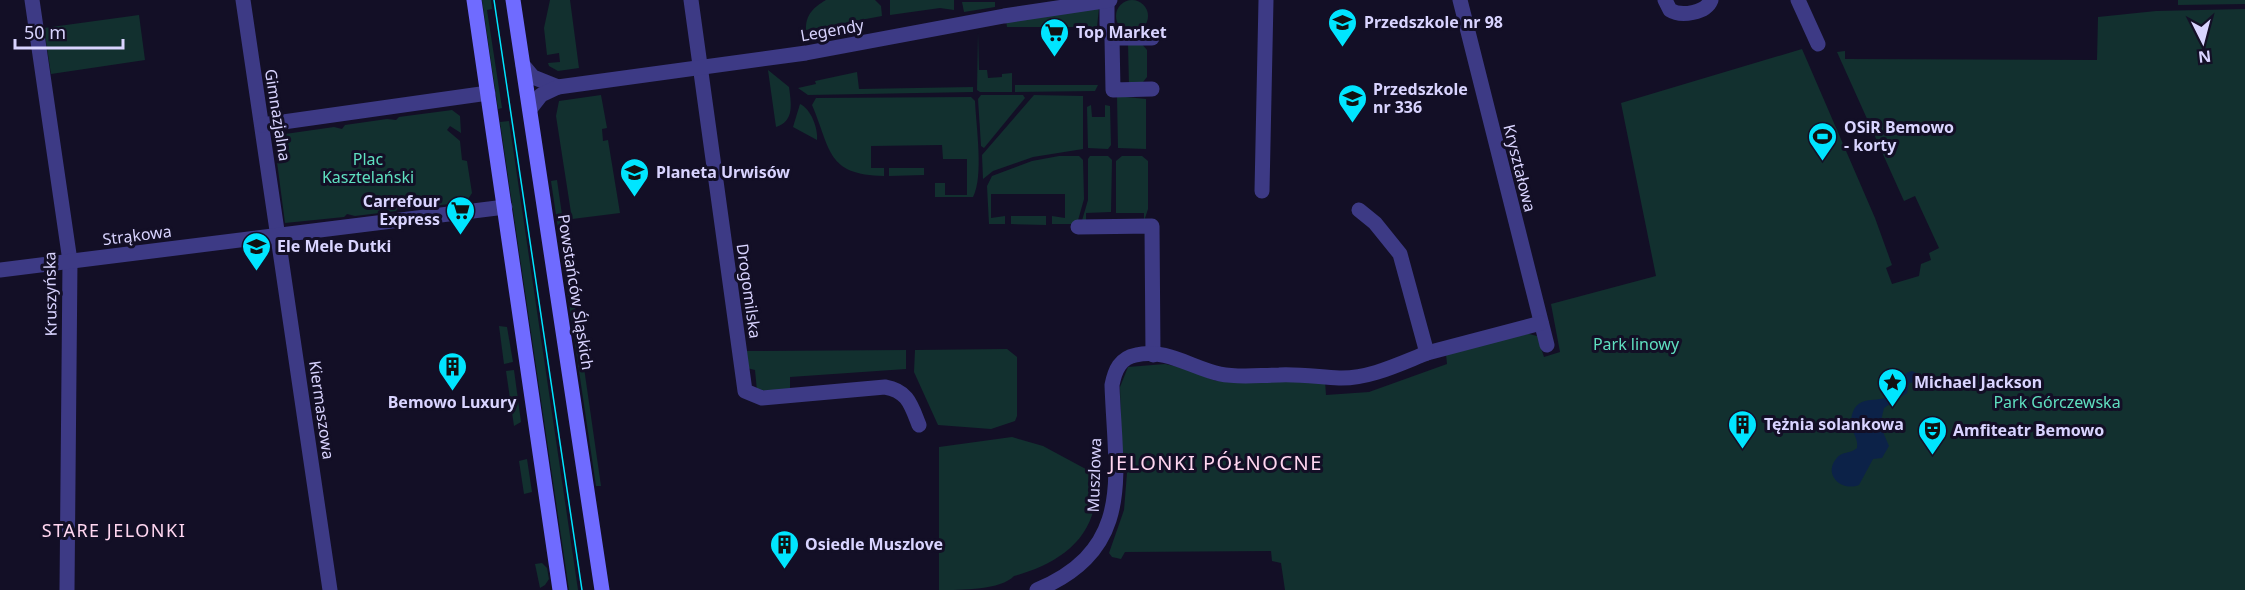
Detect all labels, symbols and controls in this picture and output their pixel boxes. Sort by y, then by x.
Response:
school or university icon: Przedszkole nr 98 [1327,6,1359,48]
place label: Przedszkole nr 98 [1364,11,1503,33]
scale bar [15,12,123,50]
north arrow [2173,12,2233,72]
street label: Legendy [798,13,866,46]
supermarket icon: Top Market [1039,16,1071,58]
text: 50 m [24,20,66,44]
place label: Top Market [1076,21,1167,43]
text: N [2197,45,2212,69]
street label: Gimnazjalna [260,67,296,163]
place label: Przedszkole nr 336 [1373,78,1468,118]
school or university icon: Przedszkole nr 336 [1336,82,1368,124]
place label: OSiR Bemowo - korty [1844,116,1954,156]
sports icon: OSiR Bemowo - korty [1807,120,1839,162]
street label: Kryształowa [1498,122,1542,214]
park label: Plac Kasztelański [322,148,414,188]
school or university icon: Planeta Urwisów [619,156,651,198]
place label: Planeta Urwisów [656,161,790,183]
place label: Carrefour Express [363,190,440,230]
supermarket icon: Carrefour Express [445,194,477,236]
street label: Powstańców Śląskich [553,212,599,372]
street label: Strąkowa [101,220,173,250]
school or university icon: Ele Mele Dutki [240,230,272,272]
place label: Ele Mele Dutki [277,235,391,257]
street label: Drogomilska [731,242,767,340]
street label: Kruszyńska [38,251,62,337]
park label: Park linowy [1593,333,1680,355]
building icon: Bemowo Luxury [436,350,468,392]
street label: Kiermaszowa [304,359,340,461]
place icon: Michael Jackson [1877,366,1909,408]
place label: Michael Jackson [1914,371,2042,393]
place label: Bemowo Luxury [388,391,517,413]
park label: Park Górczewska [1993,391,2121,413]
building icon: Tężnia solankowa [1727,408,1759,450]
place label: Tężnia solankowa [1764,413,1904,435]
theatre icon: Amfiteatr Bemowo [1916,414,1948,456]
place label: Amfiteatr Bemowo [1953,419,2104,441]
street label: Muszlowa [1082,437,1106,513]
district label: JELONKI PÓŁNOCNE [1107,449,1323,476]
district label: STARE JELONKI [42,518,186,542]
building icon: Osiedle Muszlove [768,528,800,570]
place label: Osiedle Muszlove [805,533,943,555]

